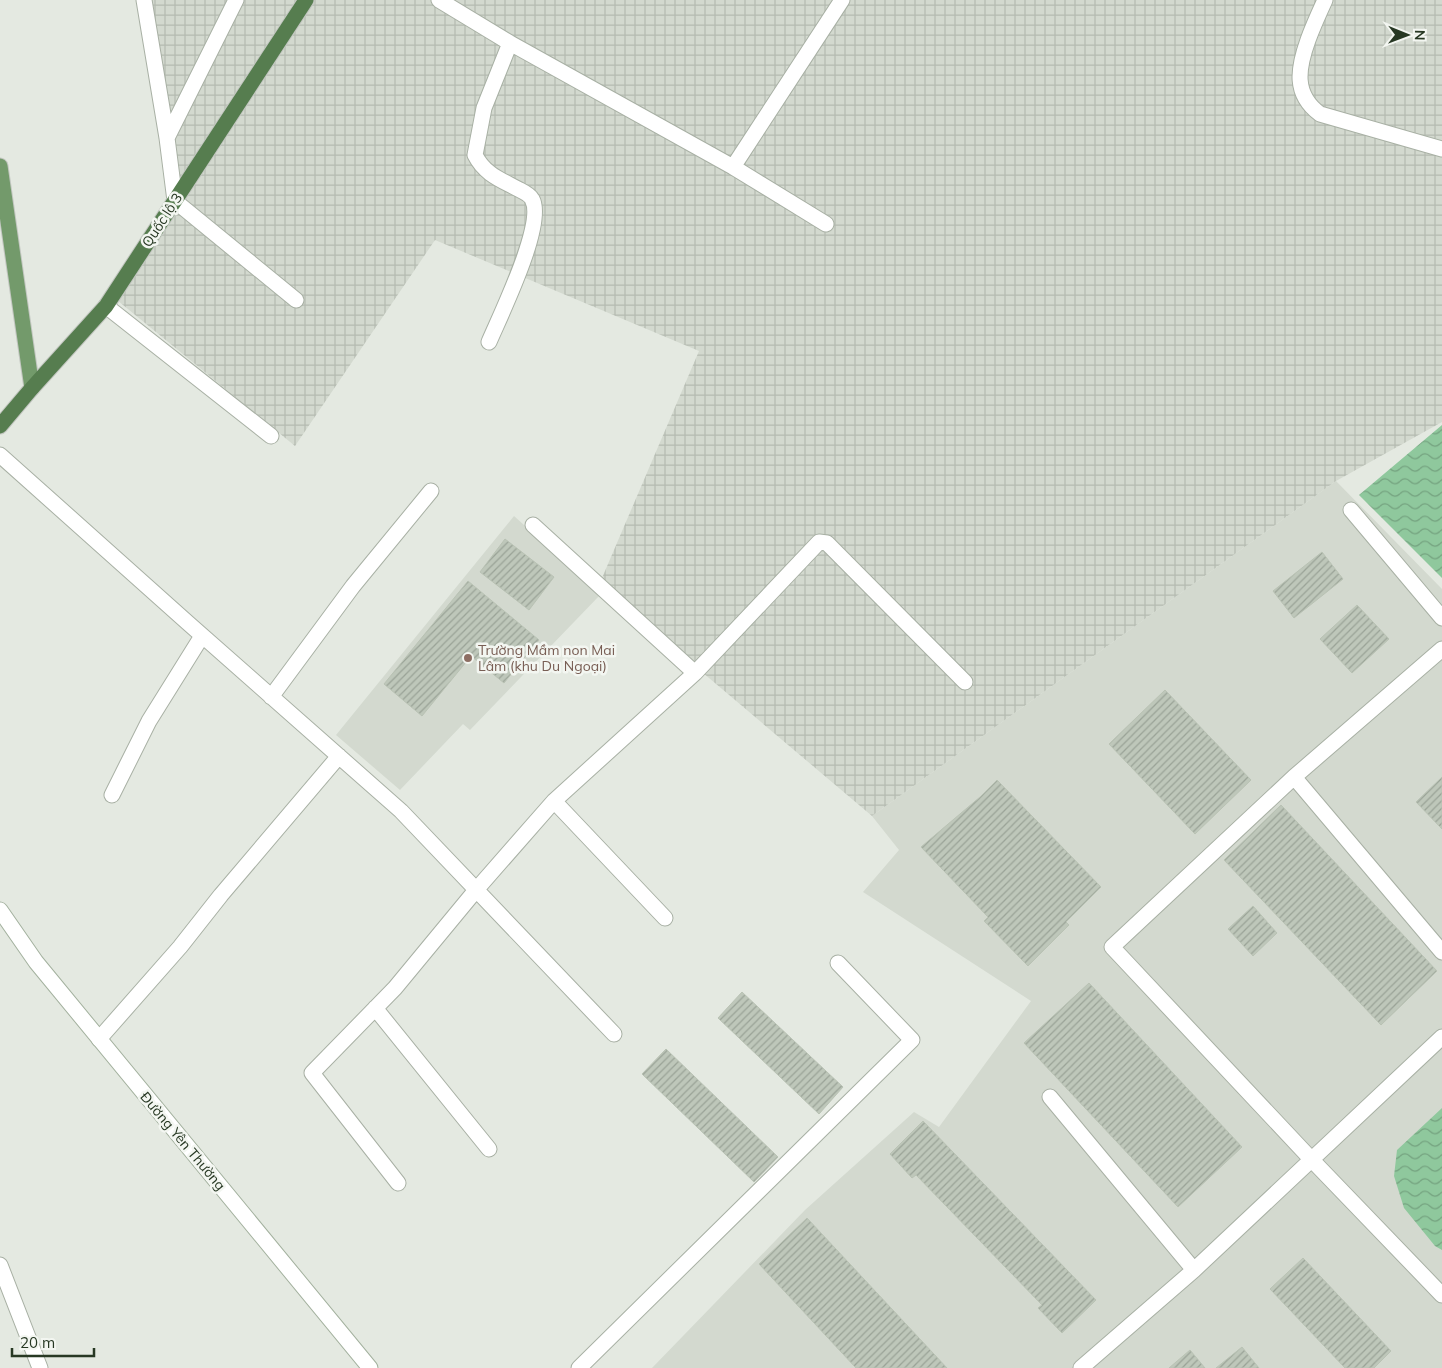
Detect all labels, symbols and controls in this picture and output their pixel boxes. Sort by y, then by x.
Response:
north arrow [1382,10,1432,60]
text: N [1411,30,1429,41]
street label: Quốc lộ 3 [138,190,186,250]
place label: Trường Mầm non Mai Lâm (khu Du Ngoại) [478,641,615,675]
marker: Trường Mầm non Mai Lâm (khu Du Ngoại) [462,652,474,664]
street label: Đường Yên Thường [137,1088,229,1194]
scale bar [12,1326,95,1358]
text: 20 m [20,1333,55,1352]

